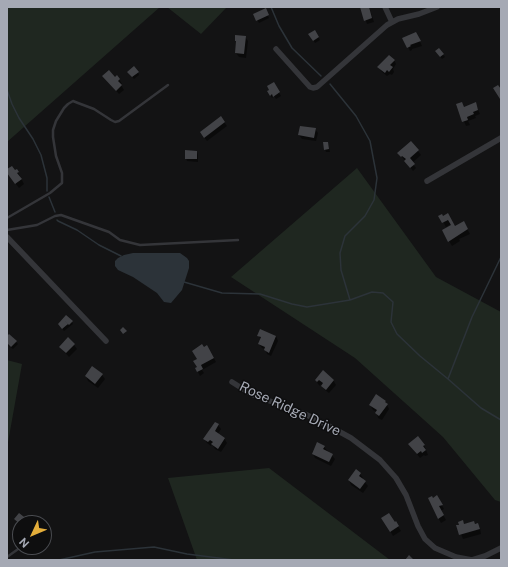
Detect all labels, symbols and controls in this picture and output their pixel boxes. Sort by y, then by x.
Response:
street label: Rose Ridge Drive [237,378,343,440]
north arrow [12,515,52,555]
text: N [17,535,31,550]

